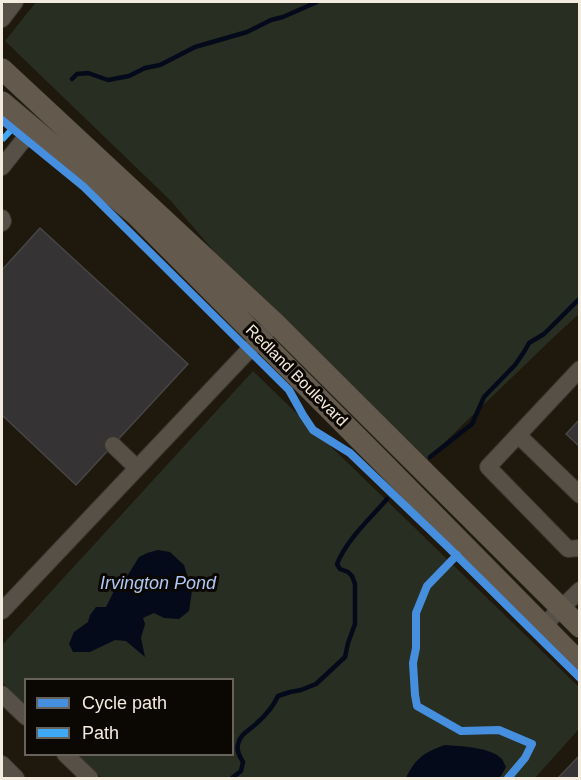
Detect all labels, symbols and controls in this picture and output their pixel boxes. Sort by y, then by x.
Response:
street label: Redland Boulevard [241,321,351,431]
water label: Irvington Pond [100,573,216,595]
legend [24,678,234,756]
text: Cycle path [82,693,167,713]
text: Path [82,723,119,743]

